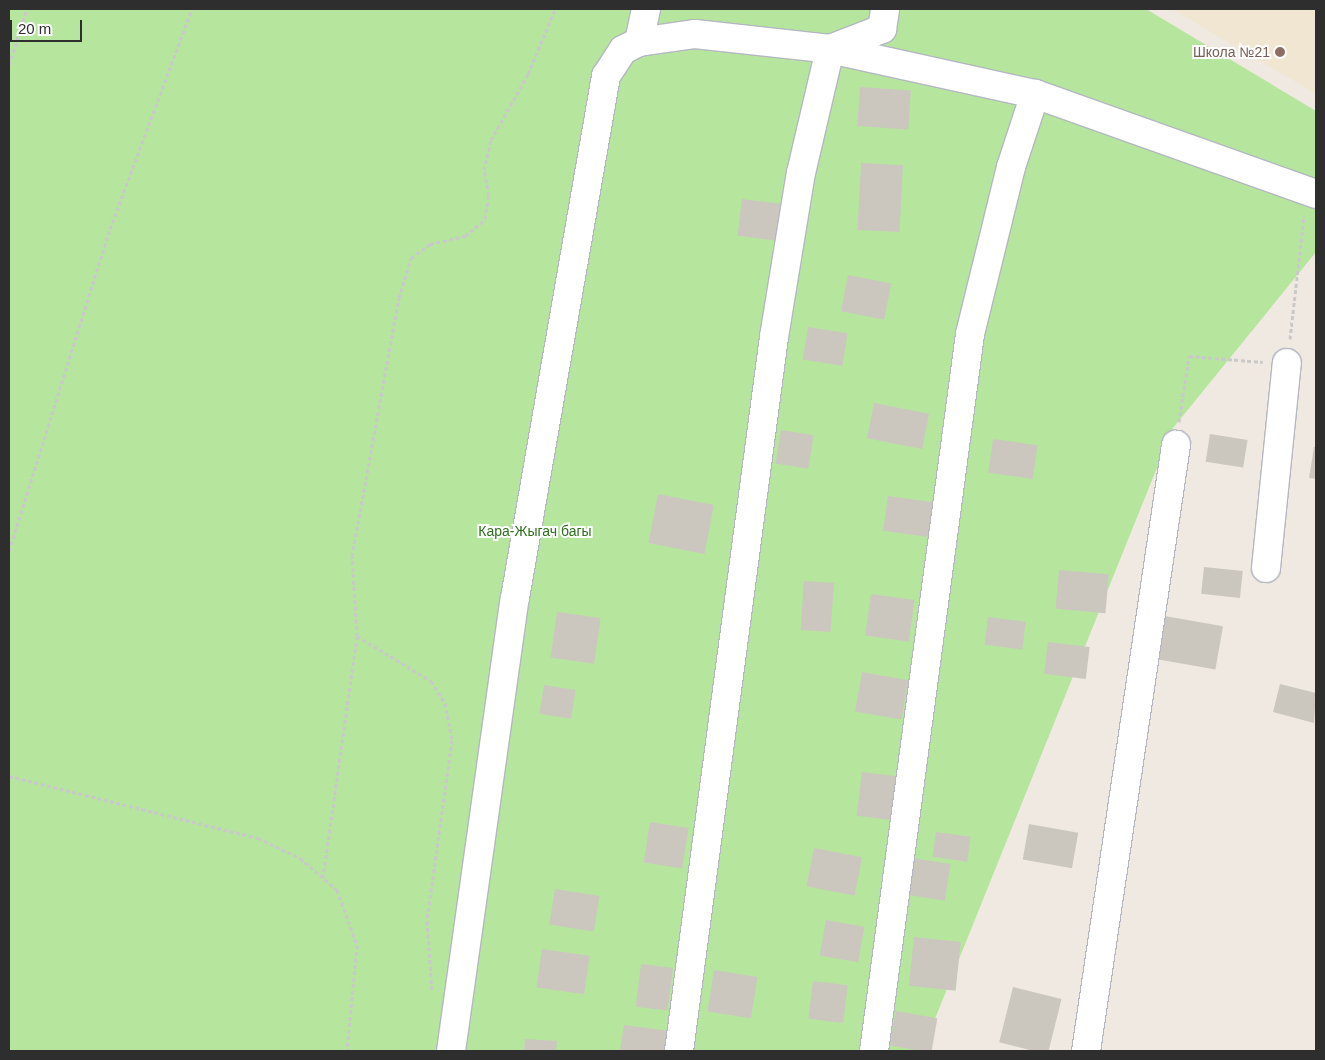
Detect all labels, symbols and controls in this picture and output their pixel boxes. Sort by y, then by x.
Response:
scale bar [12,10,85,42]
text: 20 m [18,20,51,37]
place label: Школа №21 [1193,44,1270,60]
marker: Школа №21 [1274,46,1286,58]
park label: Кара-Жыгач багы [478,523,592,539]

